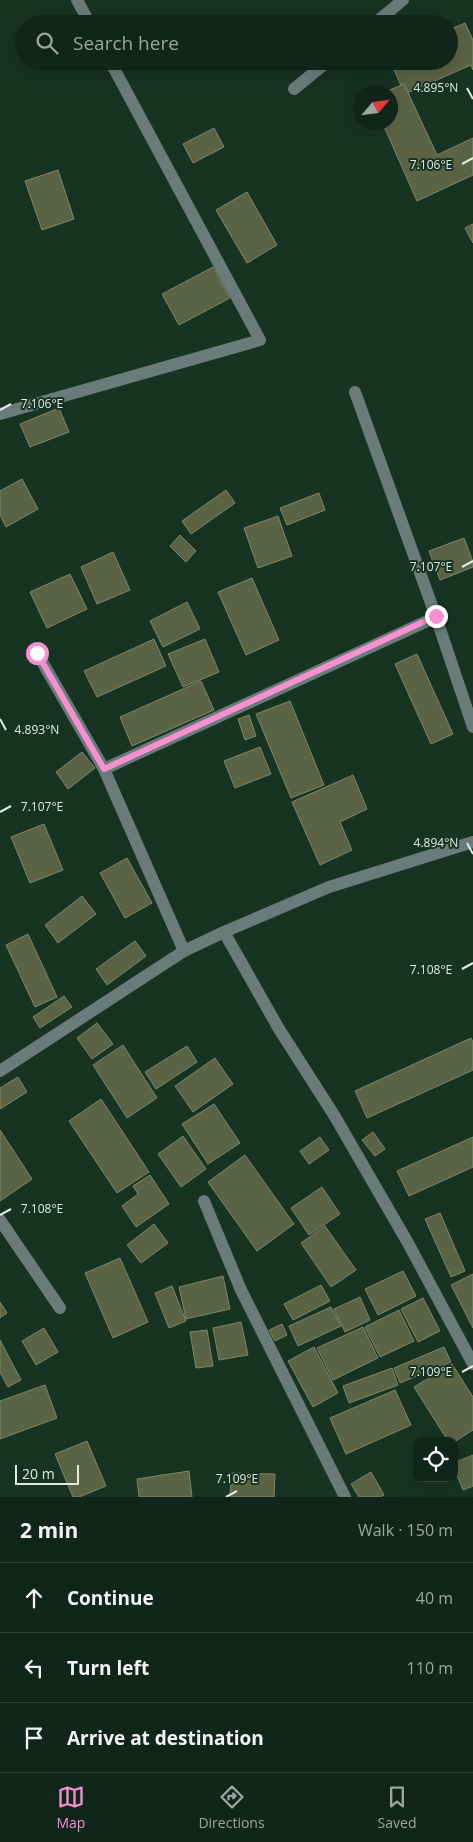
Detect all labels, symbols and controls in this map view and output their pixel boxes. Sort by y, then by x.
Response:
search box [15,15,458,70]
icon: search [33,29,61,57]
text: Search here [73,30,179,56]
text: 4.895°N [414,79,458,96]
north arrow [353,85,398,130]
text: 7.106°E [410,156,452,173]
text: 7.106°E [21,395,63,412]
text: 7.107°E [410,558,452,575]
route end [425,605,448,628]
route start [26,642,49,665]
text: 4.893°N [15,721,59,738]
text: 7.107°E [21,798,63,815]
text: 4.894°N [414,834,458,851]
text: 7.108°E [410,961,452,978]
text: 7.108°E [21,1200,63,1217]
text: 7.109°E [410,1363,452,1380]
map controls [413,1437,458,1482]
button: locate [413,1437,458,1482]
scale bar [15,1462,79,1485]
text: 20 m [22,1464,55,1483]
text: 7.109°E [216,1470,258,1487]
text: 2 min [20,1516,78,1544]
text: Walk · 150 m [358,1519,453,1541]
icon: ahead [20,1584,48,1612]
text: Continue [67,1585,154,1611]
text: 40 m [416,1587,453,1609]
icon: left [20,1654,48,1682]
text: Turn left [67,1655,149,1681]
text: 110 m [407,1657,453,1679]
icon: arrive [20,1724,48,1752]
text: Arrive at destination [67,1725,264,1751]
tab: Map [56,1783,85,1832]
tab: Directions [198,1783,265,1832]
tab: Saved [378,1783,416,1832]

